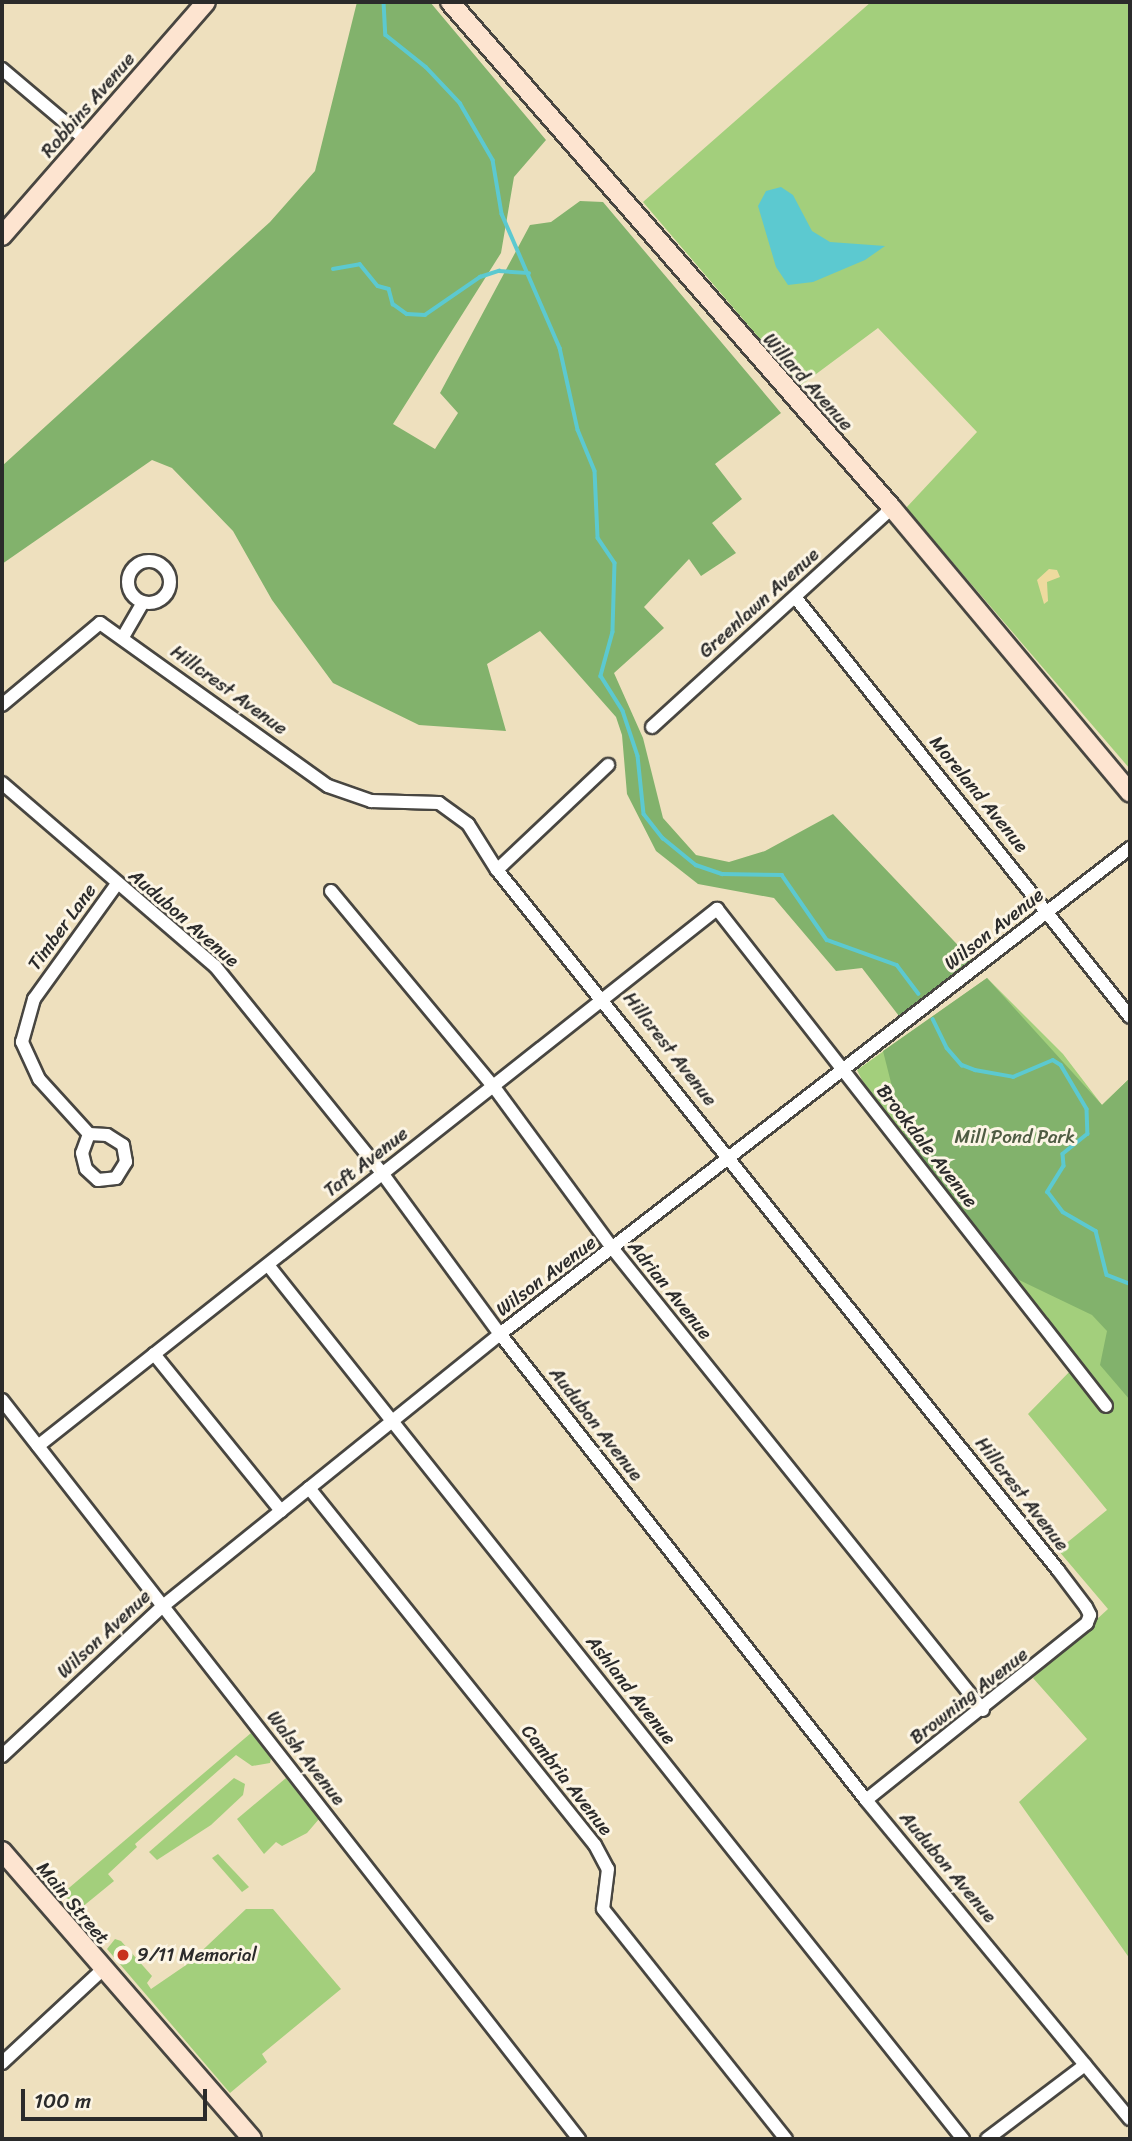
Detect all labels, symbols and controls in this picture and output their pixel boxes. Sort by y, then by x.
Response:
street label: Robbins Avenue [36,48,140,162]
street label: Willard Avenue [758,328,858,436]
street label: Greenlawn Avenue [694,543,824,663]
street label: Hillcrest Avenue [166,640,292,740]
street label: Moreland Avenue [925,731,1033,857]
street label: Audubon Avenue [124,864,244,972]
street label: Timber Lane [23,879,101,975]
street label: Wilson Avenue [940,883,1048,975]
street label: Hillcrest Avenue [618,987,722,1111]
street label: Brookdale Avenue [872,1080,982,1212]
street label: Taft Avenue [320,1122,412,1202]
park label: Mill Pond Park [954,1126,1076,1148]
street label: Wilson Avenue [491,1231,601,1321]
street label: Adrian Avenue [623,1236,717,1344]
street label: Audubon Avenue [544,1362,648,1486]
street label: Hillcrest Avenue [970,1432,1074,1556]
street label: Wilson Avenue [52,1585,156,1683]
street label: Ashland Avenue [581,1631,681,1749]
street label: Browning Avenue [905,1643,1033,1749]
street label: Walsh Avenue [262,1706,350,1810]
street label: Cambria Avenue [517,1720,617,1840]
street label: Audubon Avenue [895,1807,1001,1927]
street label: Main Street [32,1857,114,1949]
place label: 9/11 Memorial [137,1944,257,1966]
marker: 9/11 Memorial [115,1947,131,1963]
scale bar [24,2074,210,2118]
text: 100 m [34,2082,91,2120]

